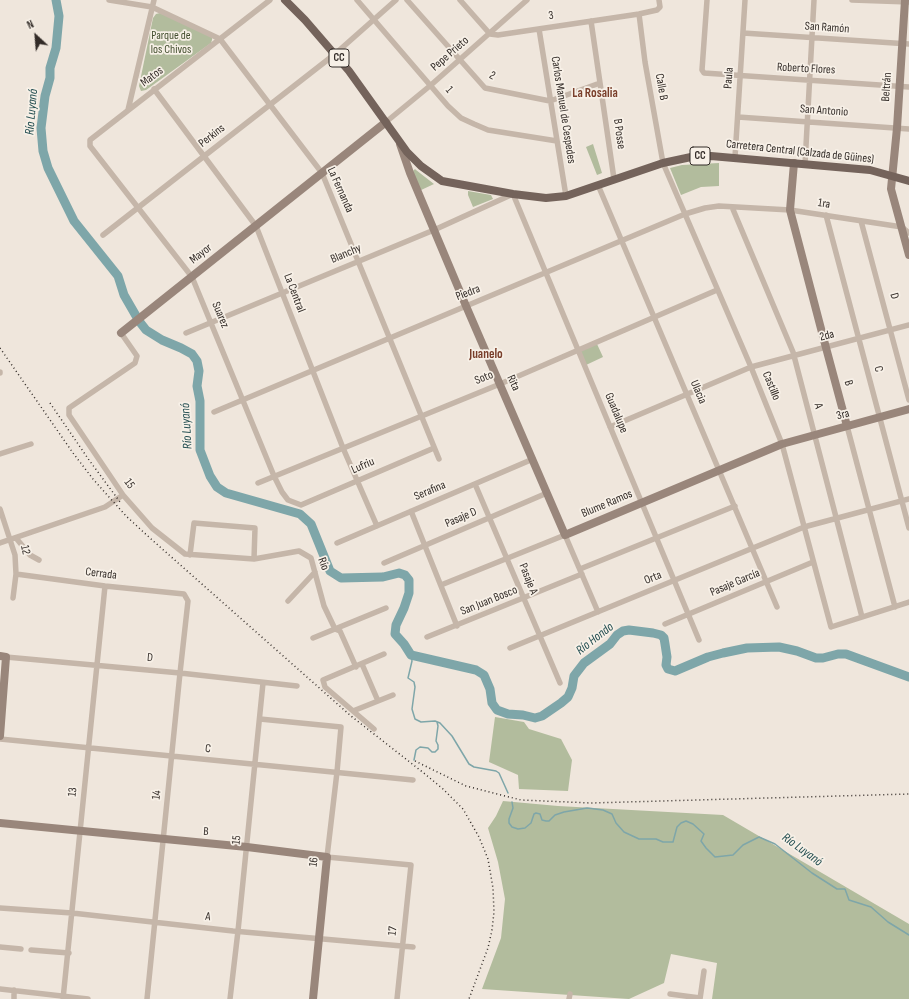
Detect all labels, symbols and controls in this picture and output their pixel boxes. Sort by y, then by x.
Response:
street label: 3 [548,9,554,23]
north arrow [16,16,56,56]
text: N [25,18,36,32]
street label: San Ramón [804,19,850,37]
park label: Parque de los Chivos [151,29,191,57]
street label: Pepe Prieto [428,34,472,74]
road number: CC [329,49,349,67]
street label: Carlos Manuel de Cespedes [547,55,579,165]
street label: Roberto Flores [776,60,836,78]
street label: Matos [138,64,166,90]
street label: Paula [721,67,737,89]
street label: 2 [487,68,497,84]
street label: Beltrán [879,72,895,102]
street label: Calle B [652,73,670,101]
street label: 1 [442,84,456,96]
district label: La Rosalia [572,86,618,102]
water label: Río Luyanó [22,88,42,136]
street label: San Antonio [799,102,849,120]
street label: B Posse [610,118,628,150]
street label: Perkins [196,121,228,151]
street label: Carretera Central (Calzada de Güines) [725,137,875,167]
road number: CC [690,147,710,165]
street label: La Fernanda [324,165,356,215]
street label: 1ra [817,196,831,212]
street label: Mayor [187,241,215,267]
street label: Blanchy [329,241,363,267]
street label: La Central [280,272,308,314]
street label: Piedra [454,282,482,304]
street label: D [886,291,902,301]
street label: Suarez [208,300,232,330]
street label: 2da [818,327,836,345]
district label: Juanelo [469,347,503,363]
street label: C [870,364,886,374]
street label: Soto [473,368,495,388]
street label: Castillo [759,369,783,403]
street label: Rita [503,373,523,393]
street label: Ulacia [687,378,709,406]
street label: B [840,379,856,387]
street label: Guadalupe [601,391,631,435]
water label: Río Luyanó [178,402,196,450]
street label: A [810,402,826,410]
street label: 3ra [835,406,851,424]
street label: Lufriu [349,455,377,477]
street label: 15 [121,476,137,492]
street label: Serafina [412,478,448,504]
street label: Blume Ramos [579,487,635,521]
street label: Pasaje D [443,505,479,531]
street label: 12 [17,544,33,556]
street label: Río [314,556,332,572]
street label: Pasaje A [515,561,541,597]
street label: Cerrada [85,565,117,583]
street label: Pasaje García [708,566,762,600]
street label: Orta [642,568,664,588]
street label: San Juan Bosco [458,583,520,619]
water label: Río Hondo [573,620,617,658]
street label: D [146,651,154,665]
street label: C [204,742,212,756]
street label: 13 [65,787,81,797]
street label: 14 [149,790,165,800]
street label: B [203,825,209,839]
water label: Río Luyanó [779,830,825,870]
street label: 15 [229,835,245,845]
street label: 16 [306,856,322,868]
street label: A [205,910,211,924]
street label: 17 [385,926,401,936]

